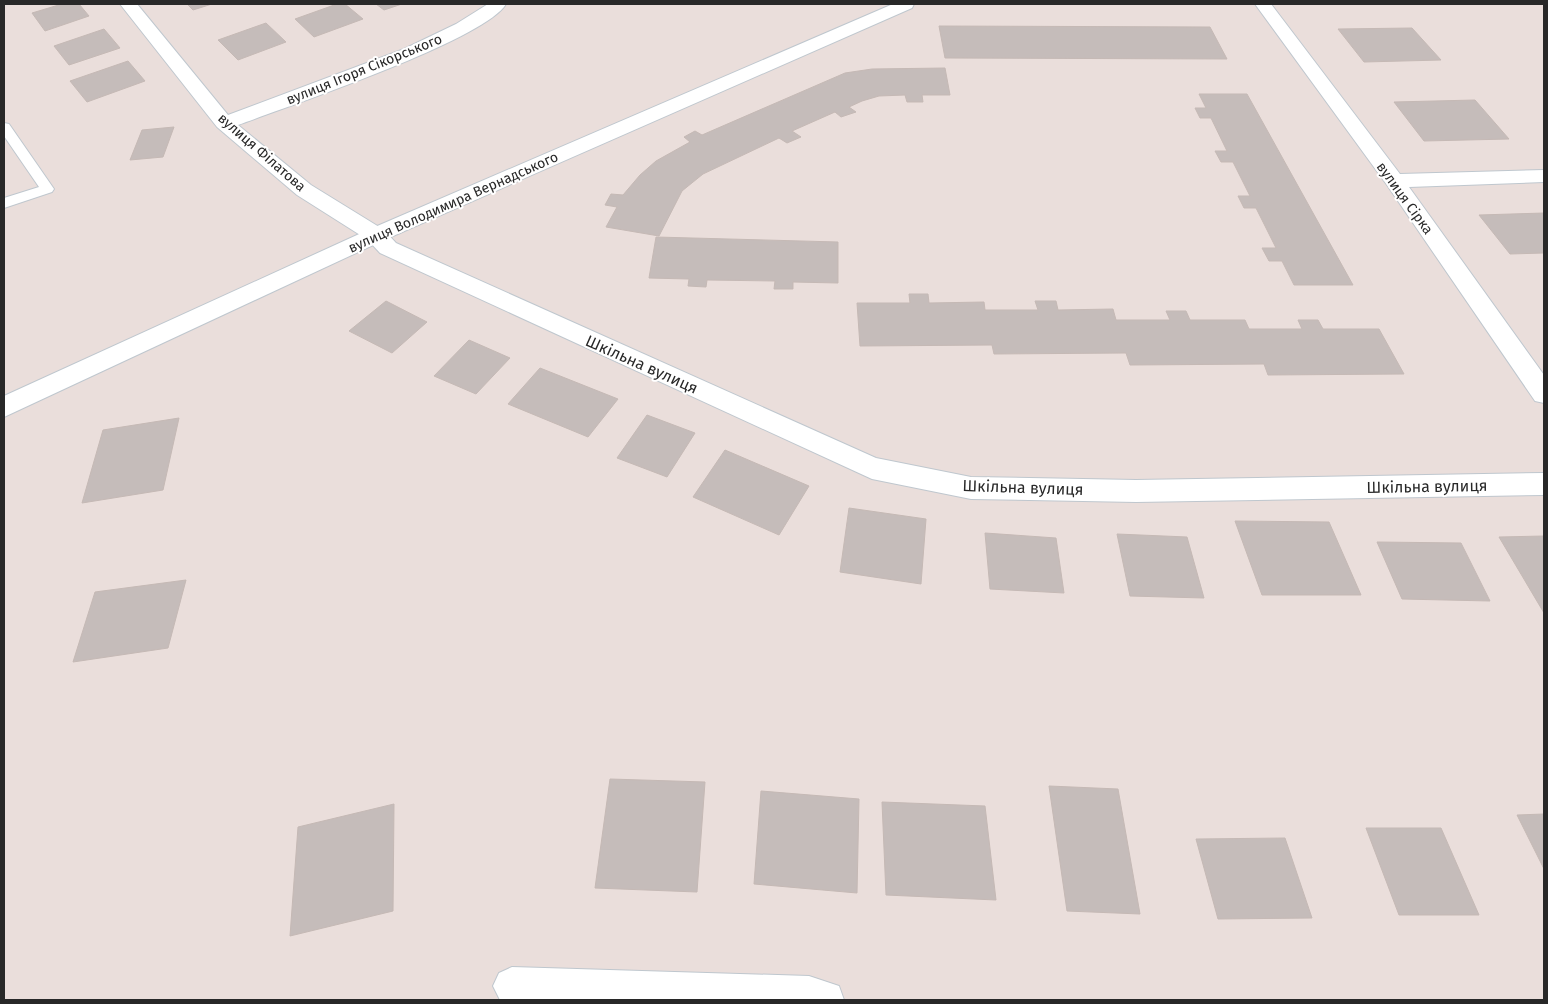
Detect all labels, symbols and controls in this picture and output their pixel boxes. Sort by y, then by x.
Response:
street label: вулиця Ігоря Сікорського [284,30,445,109]
street label: вулиця Філатова [214,110,309,195]
street label: вулиця Володимира Вернадського [346,148,561,257]
street label: вулиця Сірка [1373,159,1437,238]
street label: Шкільна вулиця [583,331,701,398]
street label: Шкільна вулиця [962,476,1084,499]
street label: Шкільна вулиця [1366,476,1488,497]

